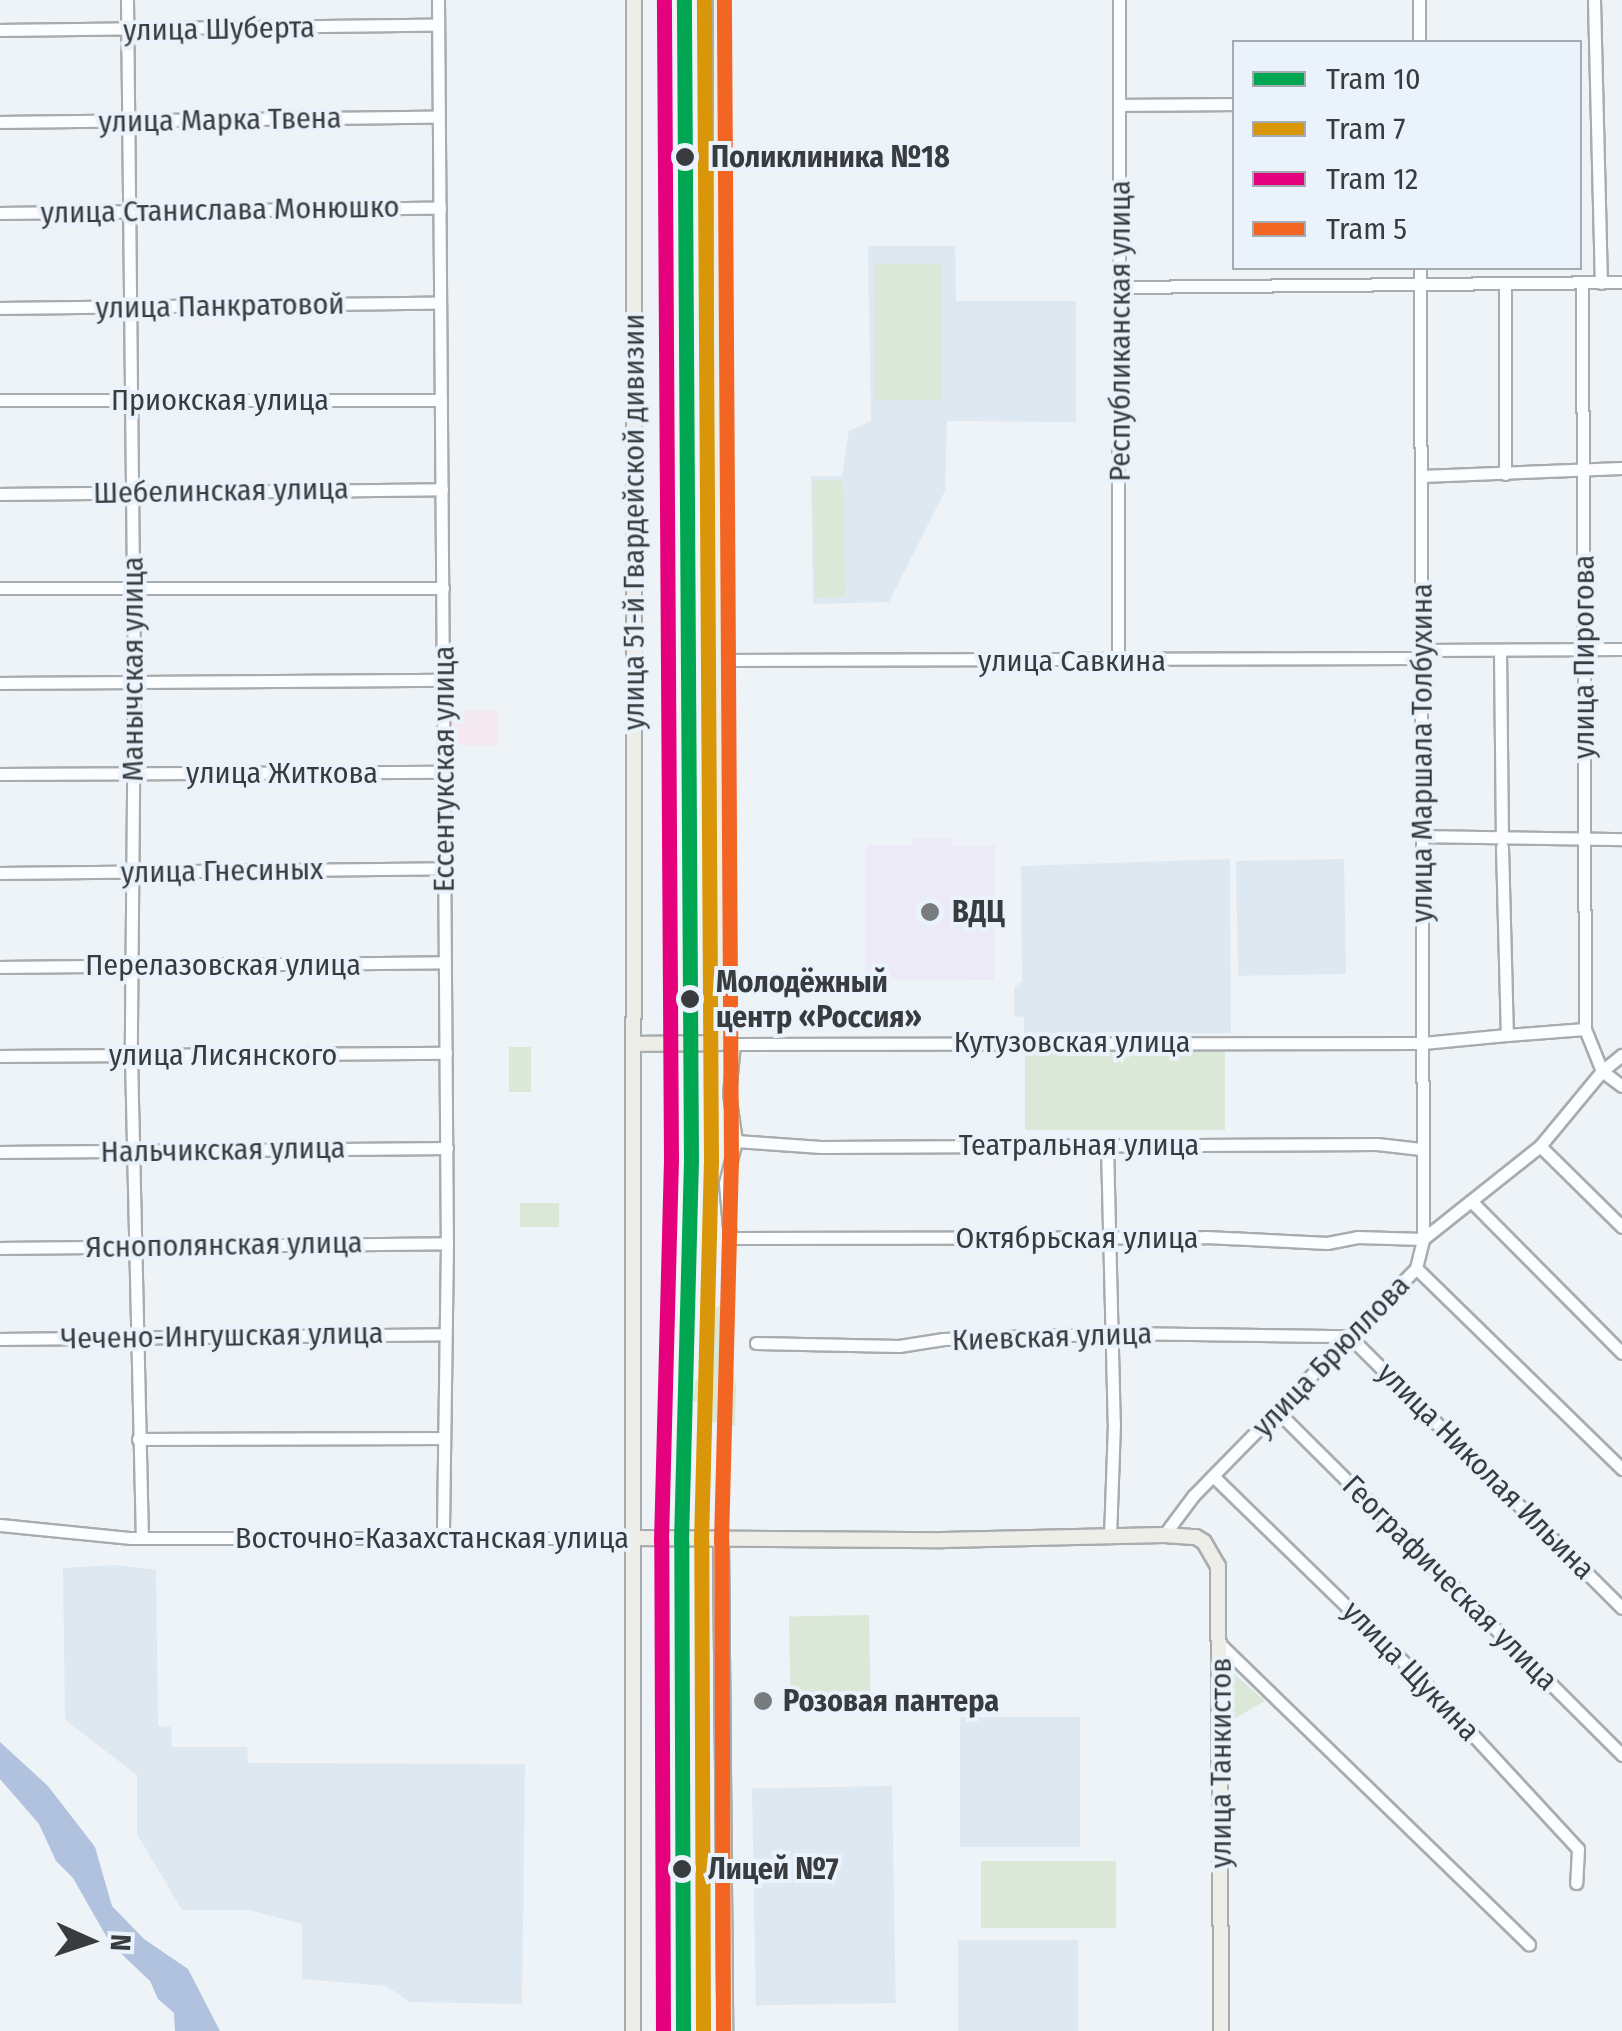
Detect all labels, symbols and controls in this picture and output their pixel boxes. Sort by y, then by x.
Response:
street label: улица Шуберта [123,9,315,49]
legend [1232,40,1582,270]
text: Tram 10 [1326,61,1421,97]
street label: улица Марка Твена [98,100,342,140]
text: Tram 7 [1326,111,1406,147]
place label: Поликлиника №18 [711,139,950,175]
marker: Поликлиника №18 [668,140,702,174]
text: Tram 12 [1326,161,1418,197]
street label: Республиканская улица [1102,180,1138,482]
street label: улица Станислава Монюшко [40,189,400,231]
text: Tram 5 [1326,211,1407,247]
street label: улица Панкратовой [95,286,345,326]
street label: улица 51-й Гвардейской дивизии [616,314,652,730]
street label: Приокская улица [111,382,329,418]
street label: Шебелинская улица [93,471,349,511]
street label: улица Пирогова [1566,555,1602,759]
street label: Манычская улица [115,556,151,782]
street label: улица Маршала Толбухина [1404,583,1440,923]
street label: улица Савкина [978,643,1166,679]
street label: Ессентукская улица [426,646,462,892]
street label: улица Житкова [186,755,378,791]
street label: улица Гнесиных [120,851,324,891]
place label: ВДЦ [952,894,1005,930]
marker: ВДЦ [917,899,943,925]
street label: Перелазовская улица [85,947,361,983]
place label: Молодёжный центр «Россия» [716,964,922,1034]
marker: Молодёжный центр «Россия» [673,982,707,1016]
street label: Кутузовская улица [954,1024,1190,1060]
street label: улица Лисянского [109,1037,337,1073]
street label: Театральная улица [959,1127,1199,1163]
street label: Нальчикская улица [100,1130,346,1170]
street label: Октябрьская улица [955,1220,1199,1256]
street label: Яснополянская улица [85,1225,363,1265]
street label: улица Брюллова [1245,1268,1417,1444]
street label: Чечено-Ингушская улица [60,1315,384,1357]
street label: Киевская улица [951,1316,1153,1358]
street label: улица Николая Ильина [1370,1355,1602,1587]
street label: Географическая улица [1335,1468,1565,1698]
street label: Восточно-Казахстанская улица [235,1520,629,1556]
street label: улица Щукина [1335,1593,1487,1749]
street label: улица Танкистов [1203,1658,1239,1868]
place label: Розовая пантера [783,1683,999,1719]
marker: Розовая пантера [752,1690,774,1712]
place label: Лицей №7 [708,1851,838,1887]
marker: Лицей №7 [665,1852,699,1886]
north arrow [40,1891,140,1991]
text: N [104,1933,137,1952]

